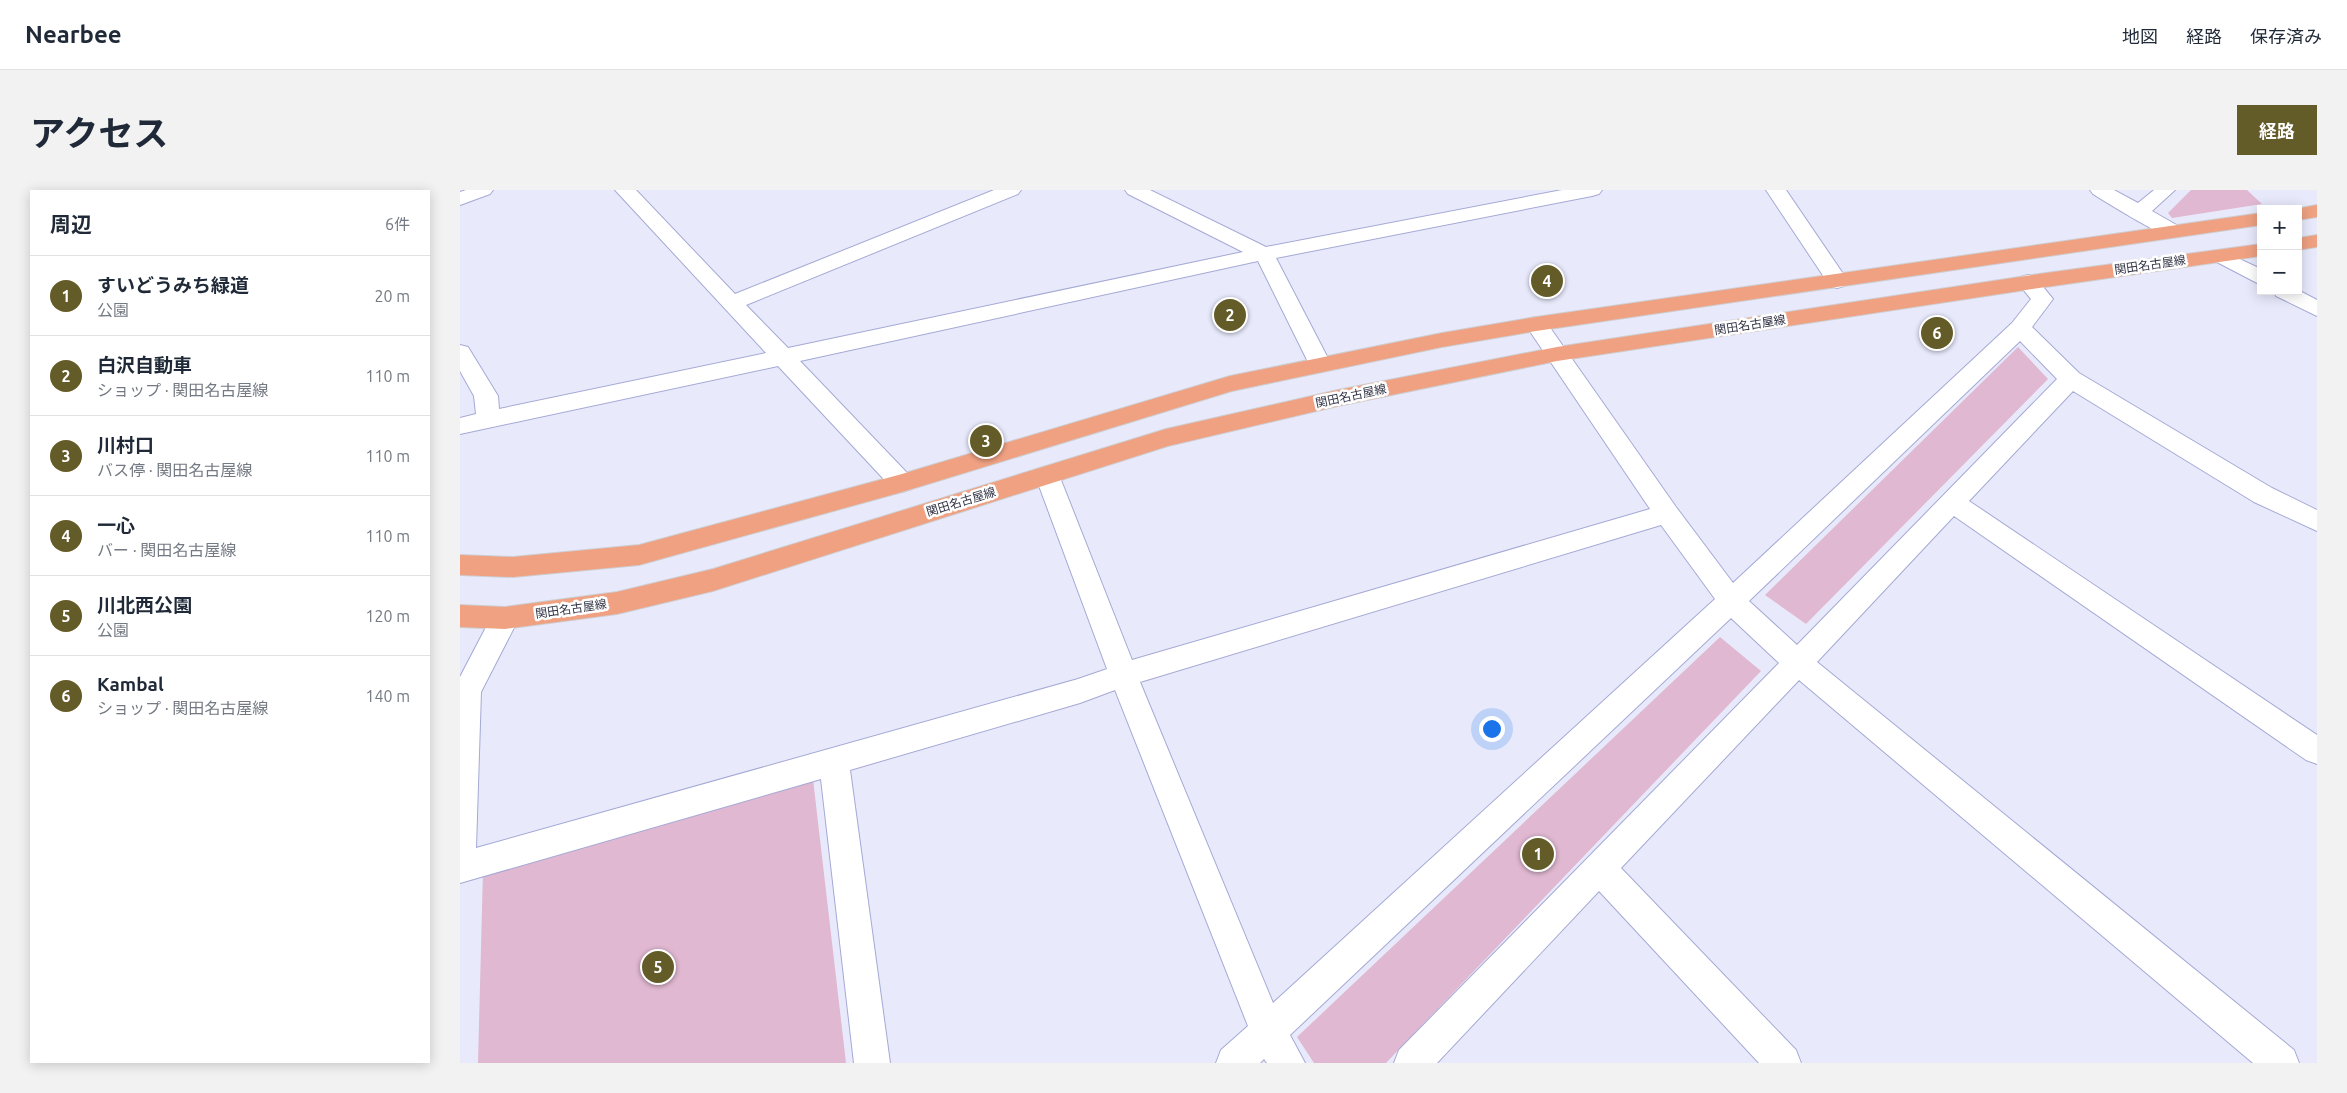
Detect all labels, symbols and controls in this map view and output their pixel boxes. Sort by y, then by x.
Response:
text: Nearbee [25,21,122,48]
text: 地図 [2122,26,2158,46]
text: 経路 [2186,26,2222,46]
text: 保存済み [2250,26,2322,46]
button: 経路 [2237,105,2317,155]
text: アクセス [30,113,168,153]
map controls [2257,205,2302,295]
button: + [2257,205,2302,250]
text: 周辺 [50,212,92,236]
text: 6件 [385,215,410,233]
button: − [2257,250,2302,295]
street label: 関田名古屋線 [2113,253,2186,276]
pin: 4 [1531,262,1563,300]
text: すいどうみち緑道 [97,274,249,296]
text: 1 [61,287,71,305]
text: 20 m [374,287,410,305]
pin: 2 [1214,296,1246,334]
text: 公園 [97,301,129,319]
street label: 関田名古屋線 [1713,312,1787,337]
pin: 6 [1921,314,1953,352]
text: 白沢自動車 [97,354,192,376]
text: 2 [61,367,71,385]
text: 110 m [365,367,410,385]
text: ショップ · 関田名古屋線 [97,381,268,399]
street label: 関田名古屋線 [1314,382,1387,409]
pin: 3 [970,422,1002,460]
text: 川村口 [97,434,154,456]
text: 3 [61,447,71,465]
text: 110 m [365,447,410,465]
text: バス停 · 関田名古屋線 [97,461,252,479]
street label: 関田名古屋線 [925,485,997,518]
text: 一心 [97,514,135,536]
text: 4 [61,527,71,545]
text: 110 m [365,527,410,545]
text: バー · 関田名古屋線 [97,541,236,559]
text: 川北西公園 [97,594,192,616]
street label: 関田名古屋線 [534,597,607,620]
text: 5 [61,607,71,625]
text: 120 m [365,607,410,625]
text: 公園 [97,621,129,639]
text: Kambal [97,673,164,695]
text: 6 [61,687,71,705]
text: 140 m [365,687,410,705]
text: ショップ · 関田名古屋線 [97,699,268,717]
your location [1479,716,1505,742]
pin: 1 [1522,835,1554,873]
pin: 5 [642,948,674,986]

